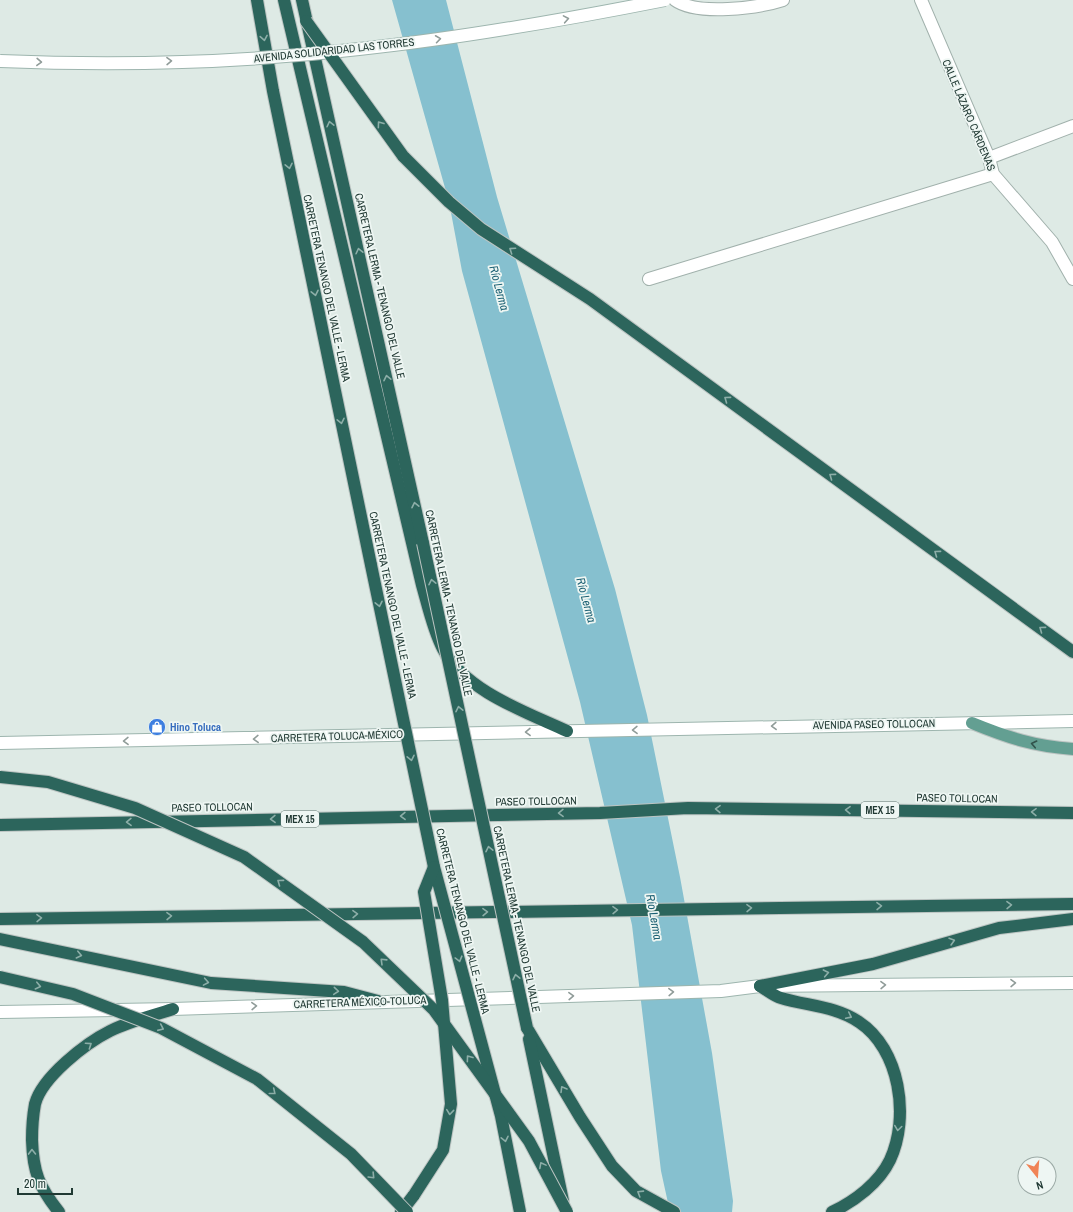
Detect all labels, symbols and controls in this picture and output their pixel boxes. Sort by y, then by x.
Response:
one-way arrow [563,15,569,24]
street label: AVENIDA SOLIDARIDAD LAS TORRES [252,35,415,66]
one-way arrow [259,35,267,41]
one-way arrow [435,35,441,44]
one-way arrow [166,57,172,65]
street label: CALLE LÁZARO CÁRDENAS [939,57,999,173]
one-way arrow [36,58,42,67]
one-way arrow [326,121,334,127]
one-way arrow [378,122,385,129]
one-way arrow [284,163,292,169]
street label: CARRETERA LERMA - TENANGO DEL VALLE [352,192,408,380]
street label: CARRETERA TENANGO DEL VALLE - LERMA [300,193,354,384]
one-way arrow [509,247,516,254]
one-way arrow [355,248,363,254]
water label: Río Lerma [485,264,513,313]
one-way arrow [310,290,319,296]
one-way arrow [383,375,391,381]
one-way arrow [724,396,731,404]
one-way arrow [337,417,345,424]
one-way arrow [829,474,836,481]
one-way arrow [411,502,419,508]
street label: CARRETERA LERMA - TENANGO DEL VALLE [422,508,476,698]
street label: CARRETERA TENANGO DEL VALLE - LERMA [366,510,420,701]
one-way arrow [934,550,941,557]
water label: Río Lerma [572,576,600,625]
one-way arrow [428,578,436,585]
one-way arrow [375,600,383,607]
one-way arrow [1039,627,1046,634]
one-way arrow [455,706,463,712]
street label: AVENIDA PASEO TOLLOCAN [812,716,935,732]
shop icon: Hino Toluca [147,717,167,737]
place label: Hino Toluca [170,720,221,734]
one-way arrow [771,722,777,730]
one-way arrow [632,726,638,734]
street label: CARRETERA TOLUCA-MÉXICO [271,727,403,745]
one-way arrow [525,728,531,736]
one-way arrow [253,734,259,743]
one-way arrow [123,737,129,745]
one-way arrow [1031,740,1038,748]
one-way arrow [407,755,415,761]
street label: PASEO TOLLOCAN [916,790,998,806]
street label: PASEO TOLLOCAN [495,793,577,809]
street label: PASEO TOLLOCAN [171,799,253,815]
road number: MEX 15 [861,802,899,818]
one-way arrow [715,804,721,813]
one-way arrow [845,806,851,814]
one-way arrow [1031,808,1037,816]
one-way arrow [558,809,564,817]
road number: MEX 15 [281,811,319,827]
one-way arrow [400,812,406,821]
one-way arrow [270,815,276,823]
one-way arrow [126,818,132,826]
street label: CARRETERA LERMA - TENANGO DEL VALLE [490,824,544,1014]
street label: CARRETERA TENANGO DEL VALLE - LERMA [433,827,493,1016]
one-way arrow [485,846,493,853]
one-way arrow [277,880,284,887]
water label: Río Lerma [642,893,666,942]
one-way arrow [1006,901,1012,909]
one-way arrow [876,902,882,910]
one-way arrow [746,904,752,912]
one-way arrow [612,906,618,914]
one-way arrow [482,908,488,916]
one-way arrow [352,910,358,918]
one-way arrow [166,912,172,920]
one-way arrow [36,914,42,922]
one-way arrow [949,938,955,946]
one-way arrow [76,951,82,959]
one-way arrow [454,955,462,962]
one-way arrow [380,958,388,966]
one-way arrow [823,969,829,978]
one-way arrow [513,973,521,980]
one-way arrow [203,977,210,986]
one-way arrow [1010,979,1016,987]
one-way arrow [35,981,41,989]
one-way arrow [880,981,886,989]
one-way arrow [333,987,339,996]
one-way arrow [668,988,674,997]
one-way arrow [568,991,574,1000]
street label: CARRETERA MÉXICO-TOLUCA [293,993,428,1011]
one-way arrow [251,1002,257,1010]
one-way arrow [845,1011,852,1019]
one-way arrow [156,1023,164,1031]
one-way arrow [85,1043,92,1050]
one-way arrow [466,1055,473,1062]
one-way arrow [561,1086,568,1093]
one-way arrow [269,1087,276,1094]
one-way arrow [446,1109,455,1115]
one-way arrow [894,1124,903,1131]
one-way arrow [501,1135,509,1142]
one-way arrow [28,1149,36,1155]
north arrow [1017,1156,1057,1196]
one-way arrow [539,1162,546,1169]
scale bar [18,1170,72,1196]
one-way arrow [367,1171,375,1179]
text: 20 m [24,1176,46,1192]
text: N [1035,1178,1045,1193]
one-way arrow [637,1190,644,1197]

